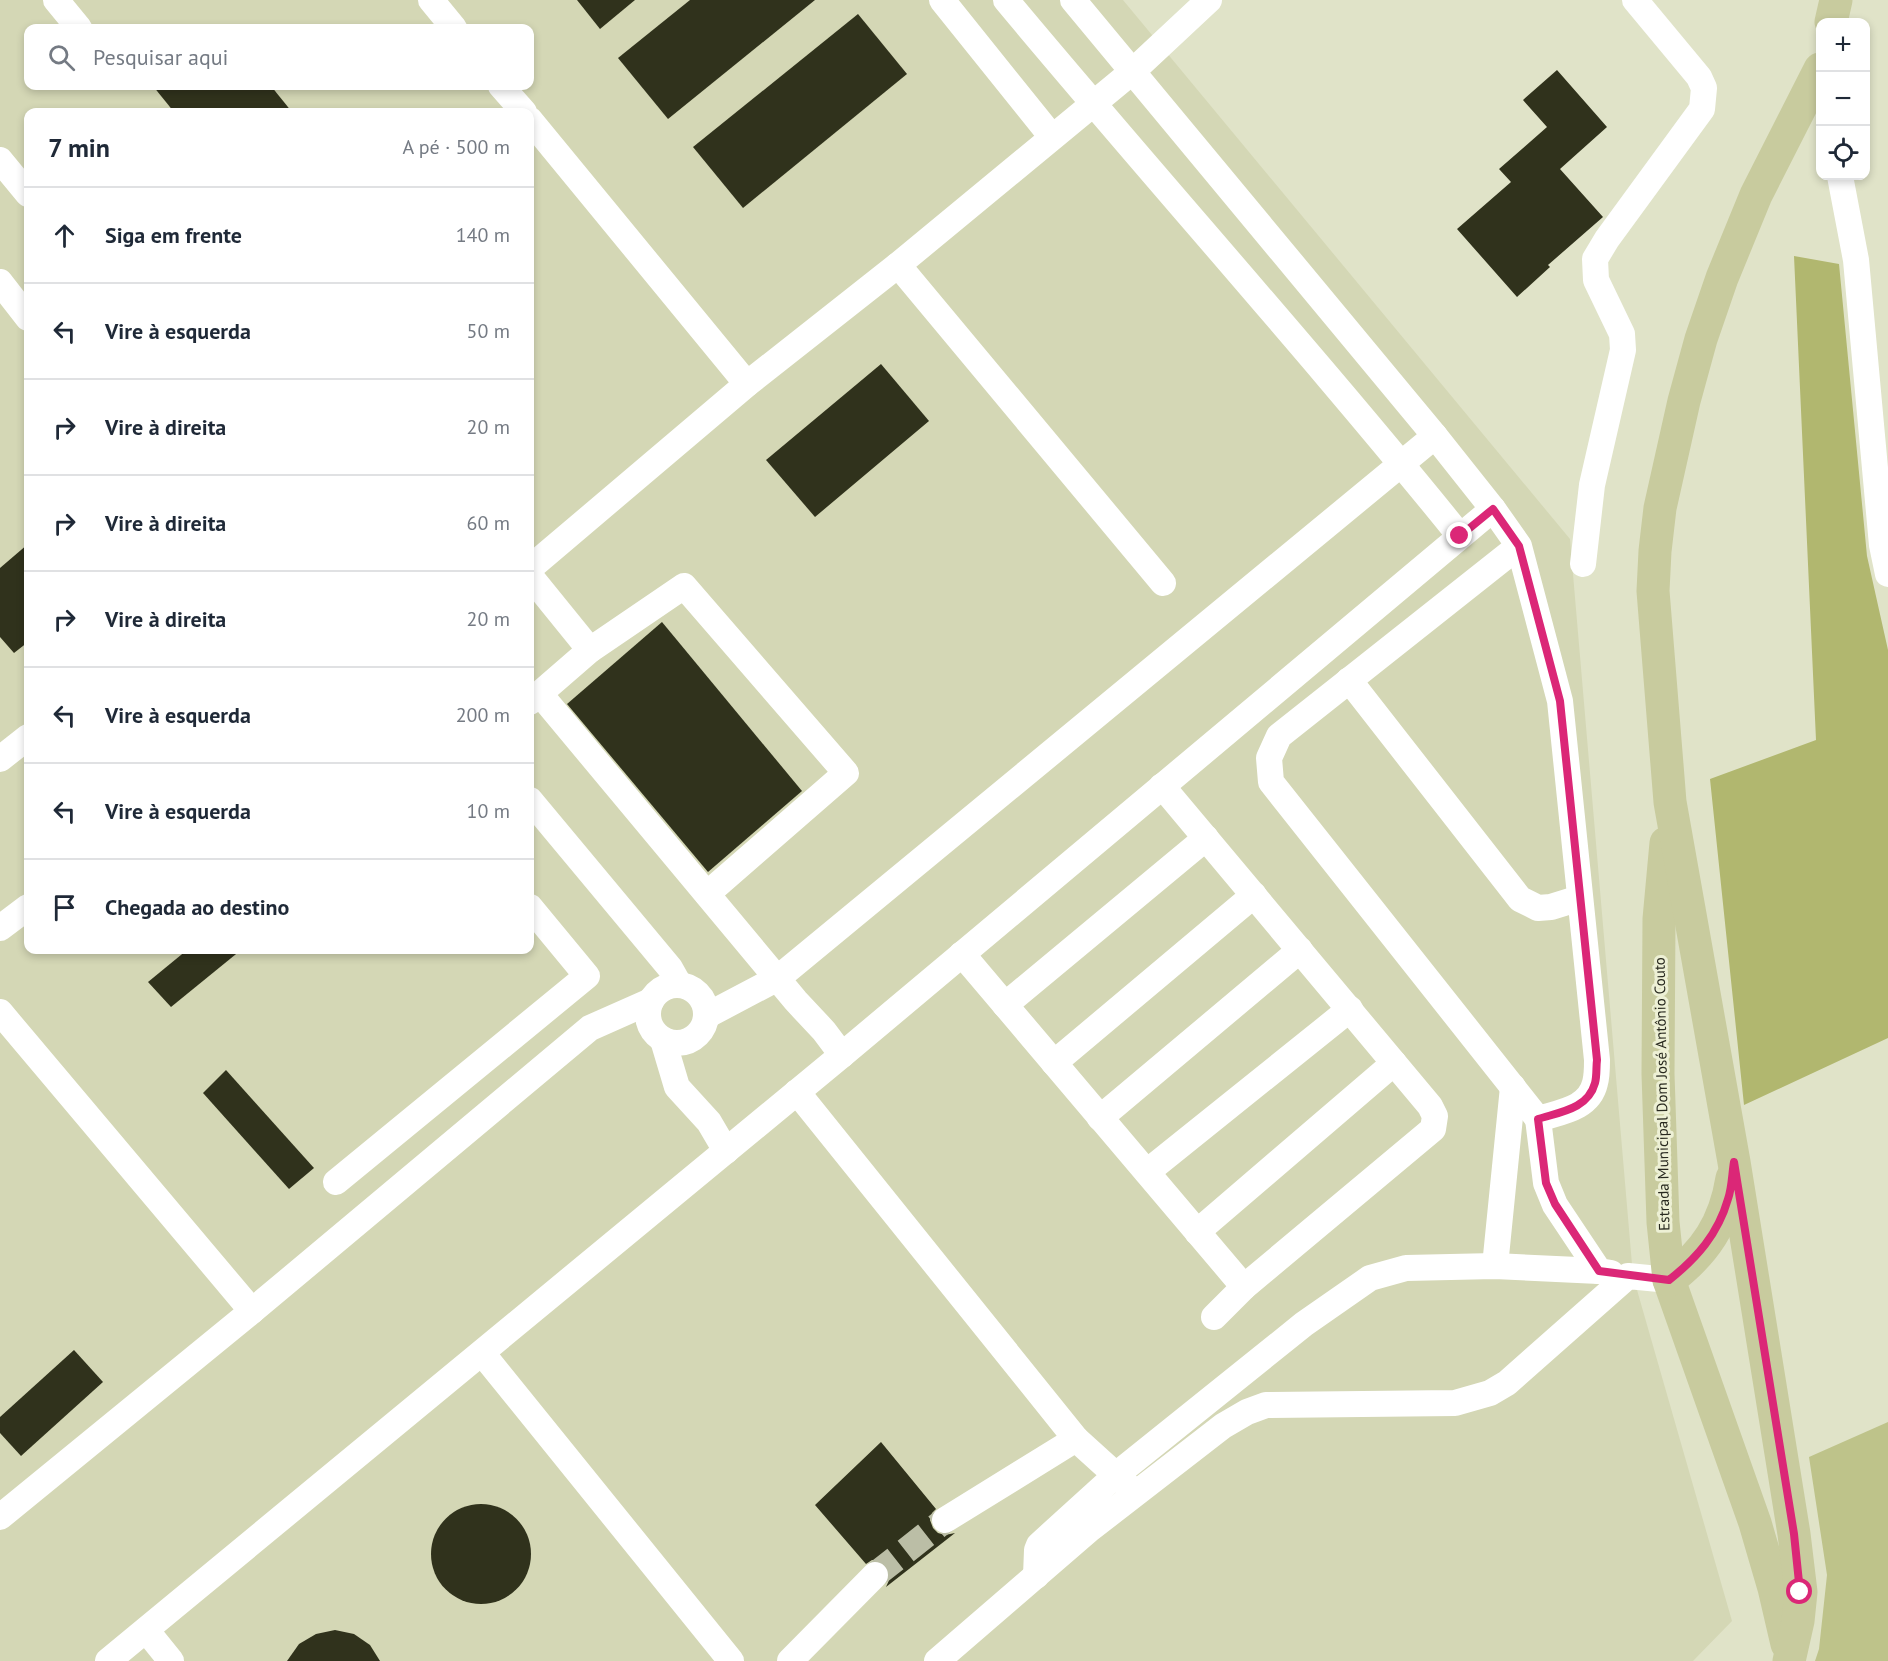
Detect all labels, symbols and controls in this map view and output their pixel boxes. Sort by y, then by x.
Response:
map controls [1816,18,1870,180]
button: + [1816,18,1870,72]
search box [24,24,534,90]
icon: search [45,41,78,74]
text: Pesquisar aqui [93,43,229,71]
button: − [1816,72,1870,126]
button: locate [1816,126,1870,180]
text: 7 min [48,131,110,164]
text: A pé · 500 m [403,134,510,160]
icon: ahead [48,219,81,252]
text: Siga em frente [105,221,242,249]
text: 140 m [456,222,510,248]
icon: left [48,315,81,348]
text: Vire à esquerda [105,317,251,345]
text: 50 m [467,318,510,344]
icon: right [48,411,81,444]
text: Vire à direita [105,413,226,441]
text: 20 m [467,414,510,440]
icon: right [48,507,81,540]
text: Vire à direita [105,509,226,537]
text: 60 m [467,510,510,536]
route end [1446,522,1472,548]
icon: right [48,603,81,636]
text: Vire à direita [105,605,226,633]
text: 20 m [467,606,510,632]
icon: left [48,699,81,732]
text: Vire à esquerda [105,701,251,729]
text: 200 m [456,702,510,728]
icon: left [48,795,81,828]
text: Vire à esquerda [105,797,251,825]
text: 10 m [467,798,510,824]
icon: arrive [48,891,81,924]
text: Chegada ao destino [105,893,289,921]
street label: Estrada Municipal Dom José Antônio Couto [1650,957,1673,1231]
route start [1786,1578,1812,1604]

